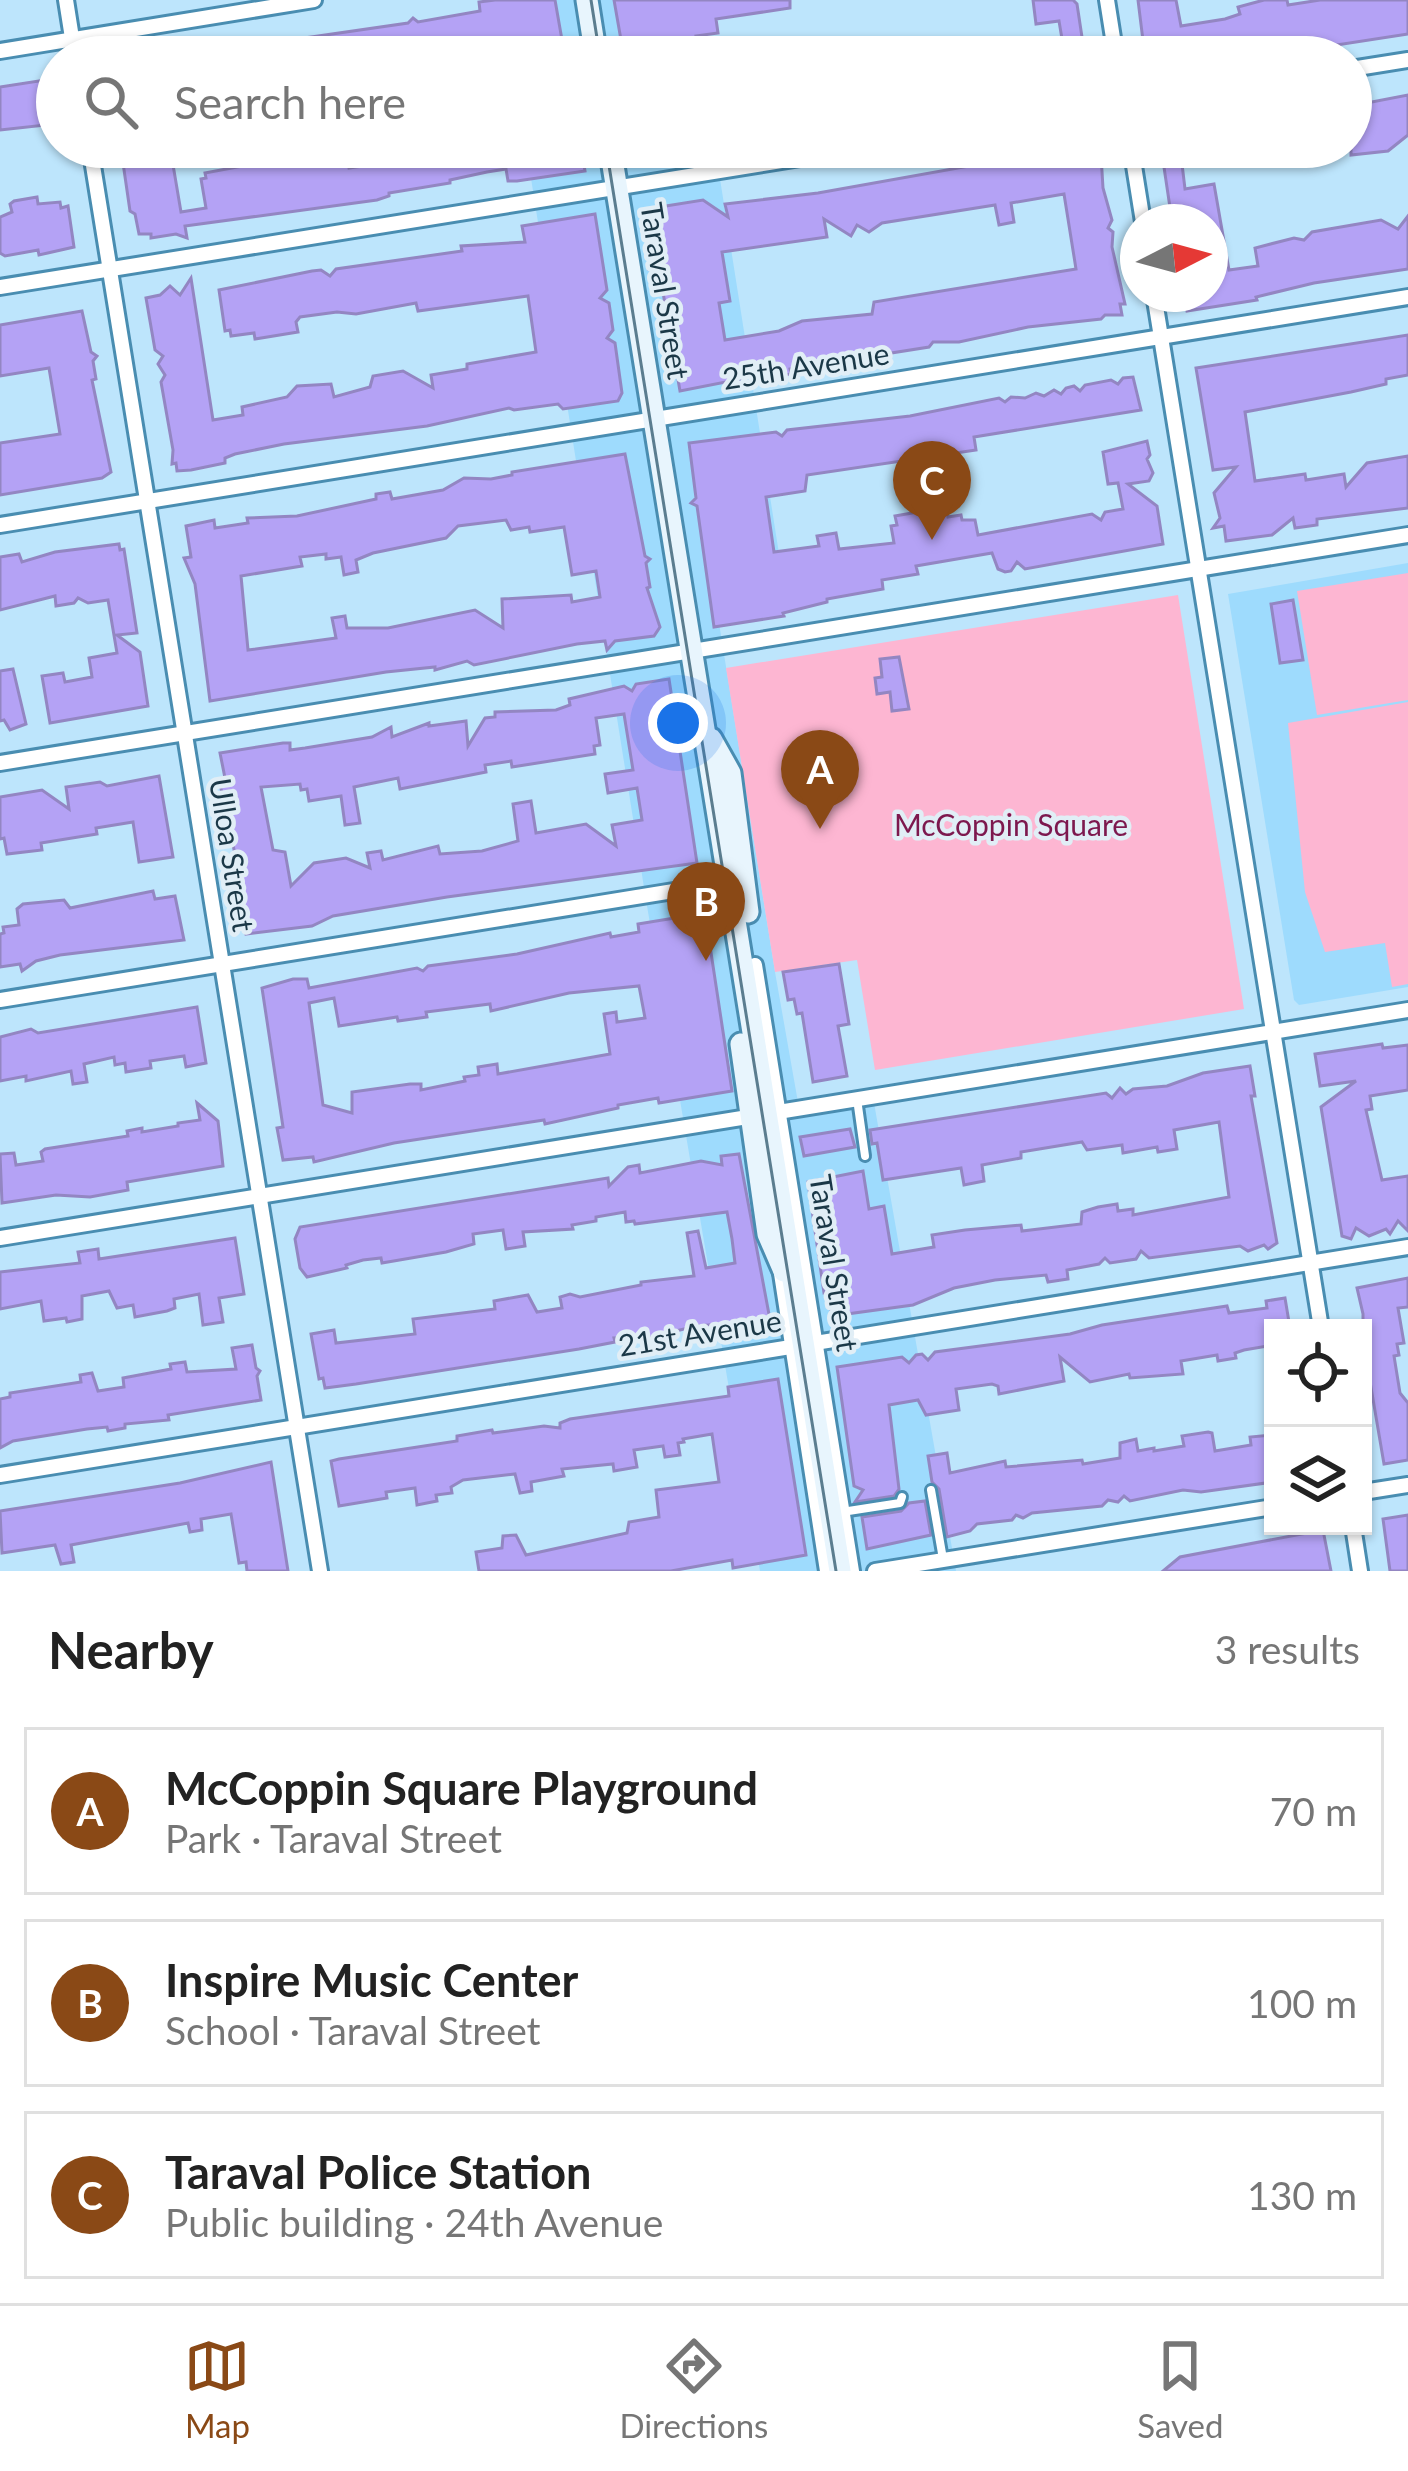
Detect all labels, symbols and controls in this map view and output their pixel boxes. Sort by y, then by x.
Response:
search box [36,36,1372,168]
icon: search [78,69,144,135]
text: Search here [174,75,406,129]
street label: Taraval Street [634,200,698,382]
north arrow [1120,204,1228,312]
street label: 25th Avenue [720,334,892,396]
pin: C [893,441,971,540]
your location [648,693,708,753]
pin: A [781,730,859,829]
street label: Ulloa Street [203,776,263,934]
park label: McCoppin Square [894,806,1128,842]
pin: B [667,862,745,961]
street label: Taraval Street [803,1172,867,1354]
street label: 21st Avenue [616,1301,784,1363]
map controls [1264,1319,1372,1535]
button: locate [1264,1319,1372,1427]
button: layers [1264,1427,1372,1535]
text: Nearby [48,1619,214,1680]
text: 3 results [1215,1626,1360,1672]
text: McCoppin Square Playground [165,1761,758,1815]
text: A [76,1788,104,1834]
text: 70 m [1270,1788,1357,1834]
text: Park · Taraval Street [165,1815,502,1861]
text: Inspire Music Center [165,1953,578,2007]
text: B [77,1980,103,2026]
text: 100 m [1247,1980,1357,2026]
text: School · Taraval Street [165,2007,541,2053]
text: Taraval Police Station [165,2145,591,2199]
text: C [77,2172,103,2218]
text: 130 m [1247,2172,1357,2218]
text: Public building · 24th Avenue [165,2199,663,2245]
tab: Map [184,2333,250,2445]
tab: Directions [619,2333,768,2445]
tab: Saved [1137,2333,1224,2445]

